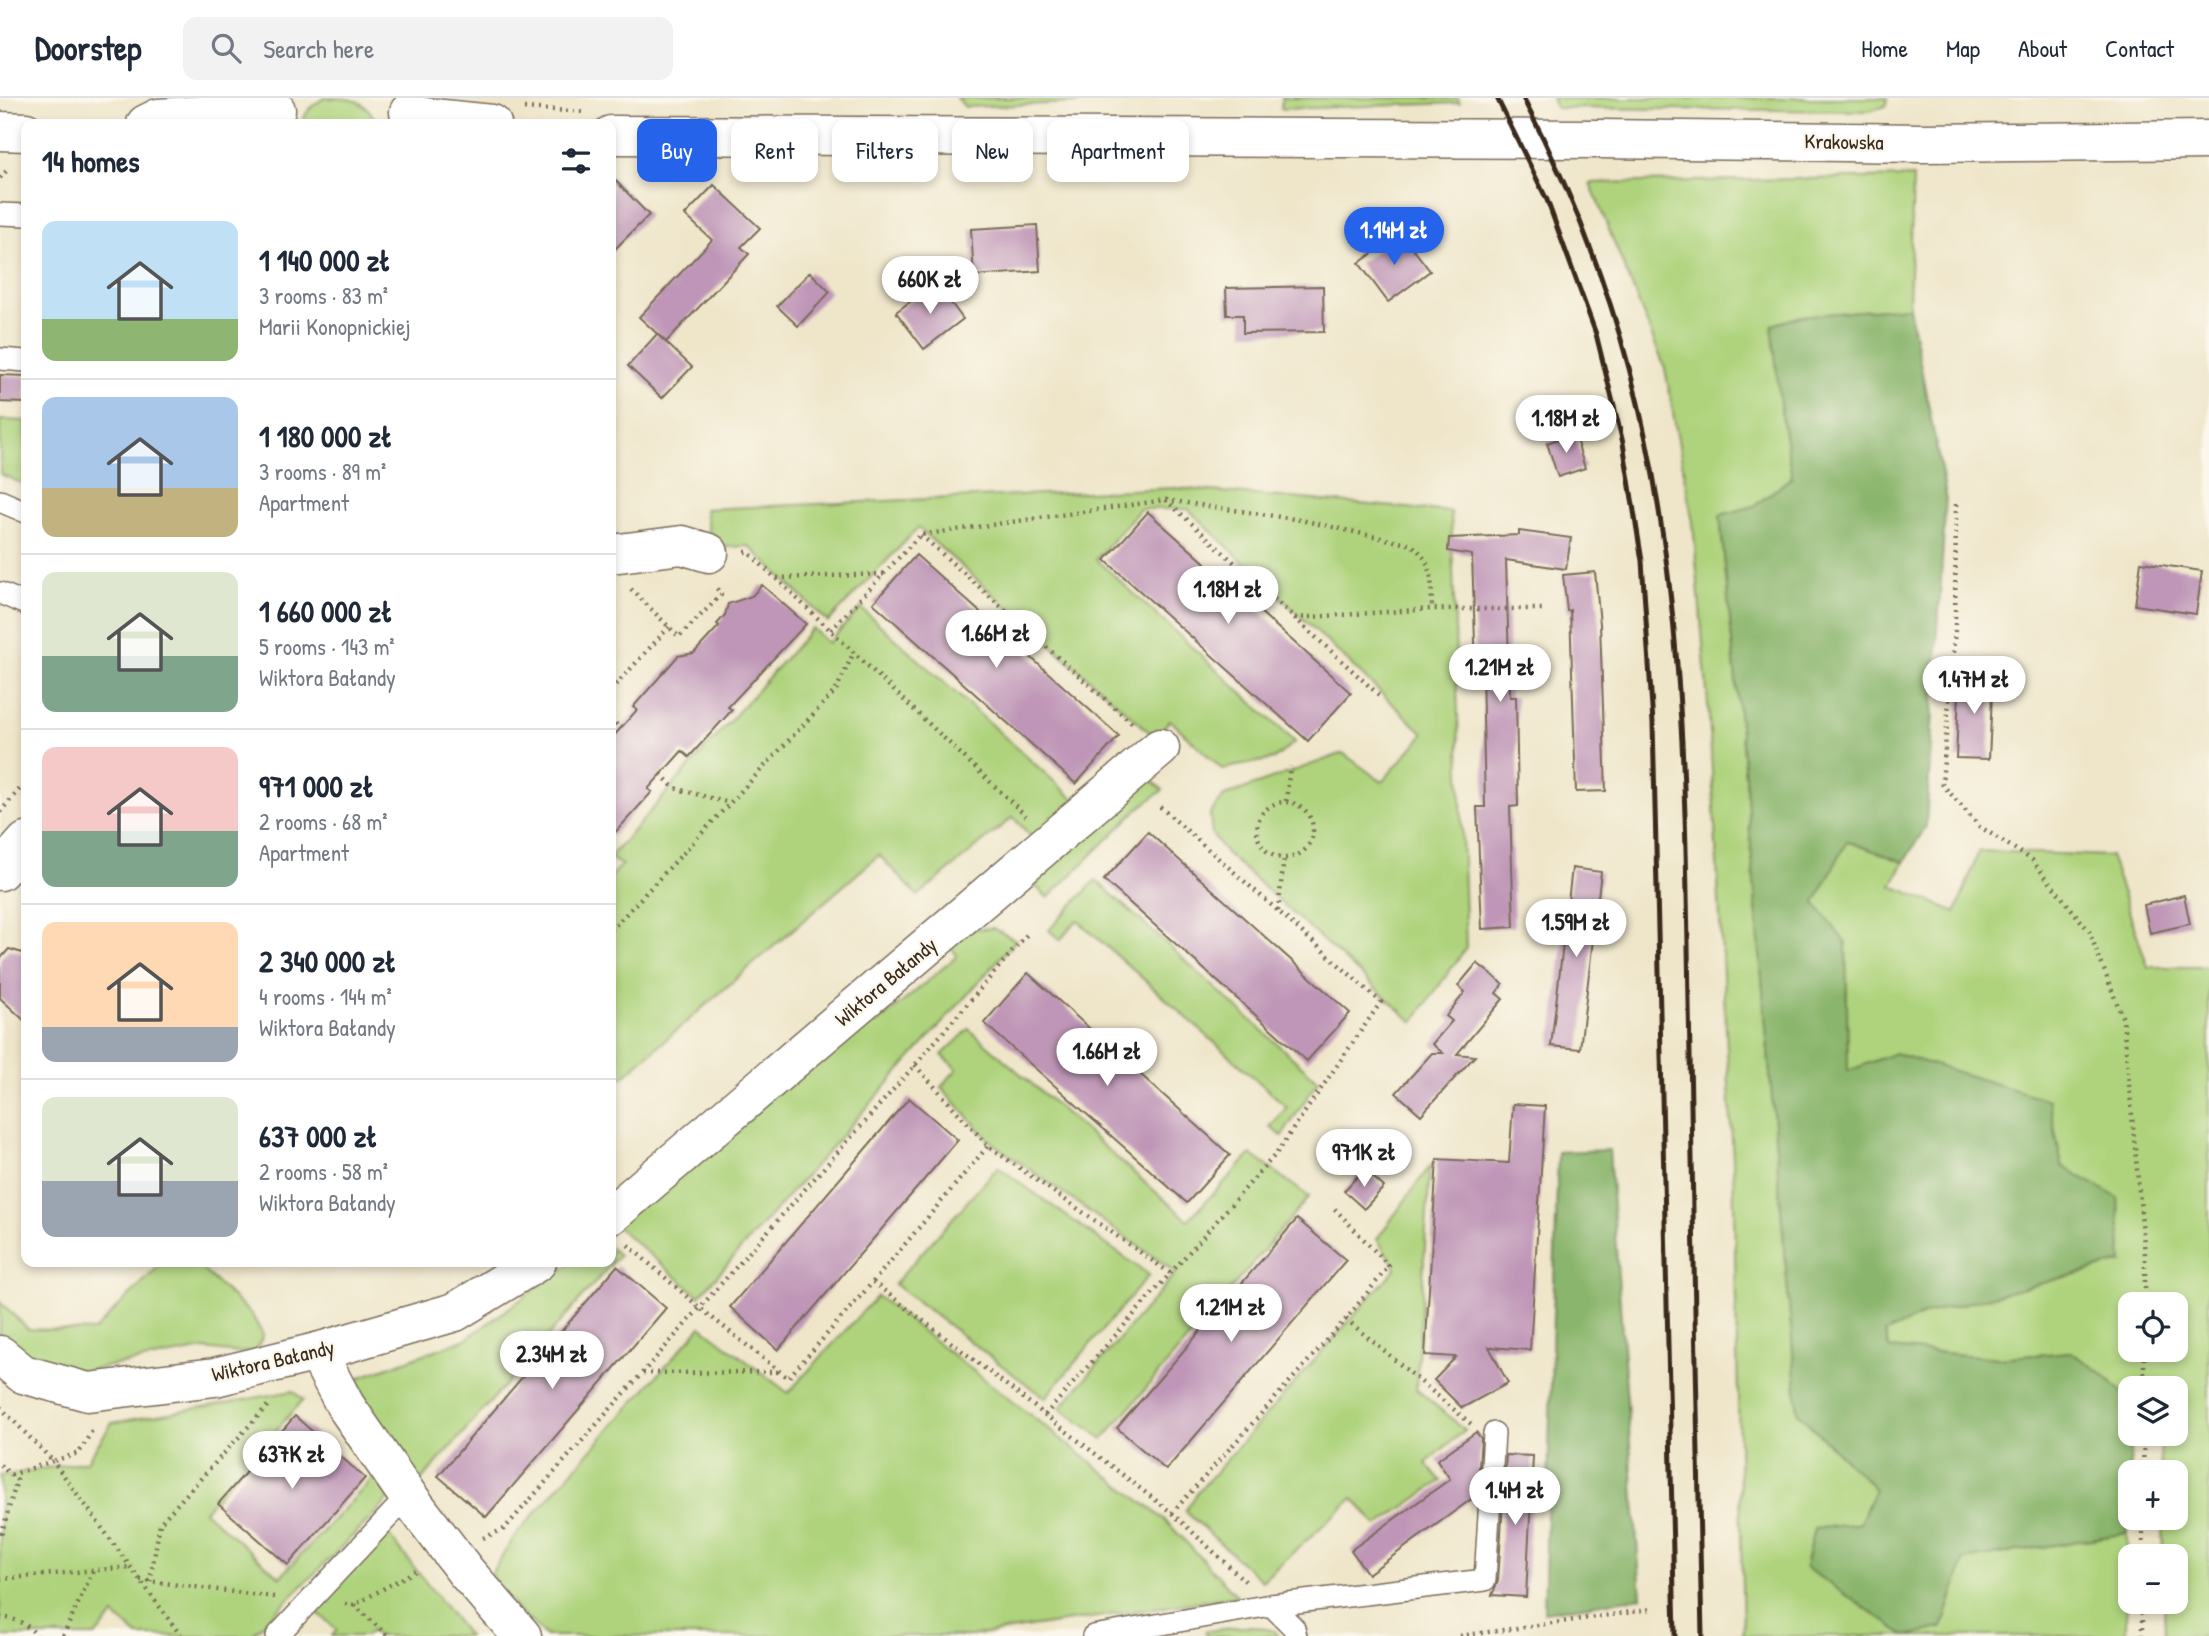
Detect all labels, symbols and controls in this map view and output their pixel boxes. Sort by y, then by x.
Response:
search box [183,17,673,80]
text: Doorstep [35,26,141,70]
icon: search [207,29,245,67]
text: Search here [263,31,374,66]
text: Home [1861,32,1908,64]
text: Map [1946,32,1980,64]
text: About [2018,32,2067,64]
text: Contact [2105,32,2174,64]
chip: Buy [637,119,717,182]
chip: Rent [731,119,818,182]
chip: Filters [832,119,938,182]
chip: New [952,119,1033,182]
chip: Apartment [1047,119,1189,182]
street label: Krakowska [1804,126,1884,157]
text: 14 homes [42,141,140,181]
icon: filters [557,142,595,180]
pin: 1.14M zł [1322,208,1466,267]
text: 1.14M zł [1360,214,1428,245]
text: 1 140 000 zł [259,240,391,280]
icon: home [98,249,182,333]
pin: 660K zł [865,256,995,316]
text: 660K zł [898,263,962,294]
text: 3 rooms · 83 m² [259,280,388,311]
text: Marii Konopnickiej [259,311,411,342]
pin: 1.18M zł [1494,396,1638,455]
text: 1.18M zł [1531,402,1601,433]
text: 1 180 000 zł [259,416,392,456]
icon: home [98,425,182,509]
text: 3 rooms · 89 m² [259,456,386,487]
text: Apartment [259,487,349,518]
pin: 1.18M zł [1156,566,1300,626]
text: 1.18M zł [1193,573,1263,604]
text: 1 660 000 zł [259,591,393,631]
icon: home [98,600,182,684]
pin: 1.66M zł [924,610,1068,670]
text: 1.66M zł [961,617,1031,648]
text: 5 rooms · 143 m² [259,631,395,662]
pin: 1.21M zł [1428,644,1572,704]
text: 1.21M zł [1465,651,1535,682]
pin: 1.47M zł [1902,656,2046,716]
text: Wiktora Bałandy [259,662,396,693]
text: 1.47M zł [1939,663,2009,694]
text: 971 000 zł [259,766,374,806]
icon: home [98,775,182,859]
text: 2 rooms · 68 m² [259,806,387,837]
text: Apartment [259,837,349,868]
pin: 1.59M zł [1504,900,1648,959]
text: 1.59M zł [1542,906,1611,937]
street label: Wiktora Bałandy [829,930,943,1033]
text: 2 340 000 zł [259,941,396,981]
icon: home [98,950,182,1034]
text: 4 rooms · 144 m² [259,981,392,1012]
text: Wiktora Bałandy [259,1012,396,1043]
pin: 1.66M zł [1035,1028,1179,1088]
text: 1.66M zł [1072,1035,1142,1066]
text: 637 000 zł [259,1116,378,1156]
icon: home [98,1125,182,1209]
pin: 971K zł [1299,1130,1429,1189]
text: 971K zł [1332,1136,1396,1167]
text: 2 rooms · 58 m² [259,1156,388,1187]
text: Wiktora Bałandy [259,1187,396,1218]
pin: 1.21M zł [1159,1284,1303,1344]
text: 1.21M zł [1196,1291,1266,1322]
map controls [2118,1292,2188,1614]
button: locate [2118,1292,2188,1362]
street label: Wiktora Bałandy [209,1332,337,1389]
pin: 2.34M zł [480,1332,624,1391]
text: 2.34M zł [516,1338,588,1369]
button: layers [2118,1376,2188,1446]
pin: 637K zł [227,1432,357,1491]
text: 637K zł [259,1438,325,1469]
button: + [2118,1460,2188,1530]
pin: 1.4M zł [1450,1468,1580,1527]
text: 1.4M zł [1485,1474,1545,1505]
button: − [2118,1544,2188,1614]

